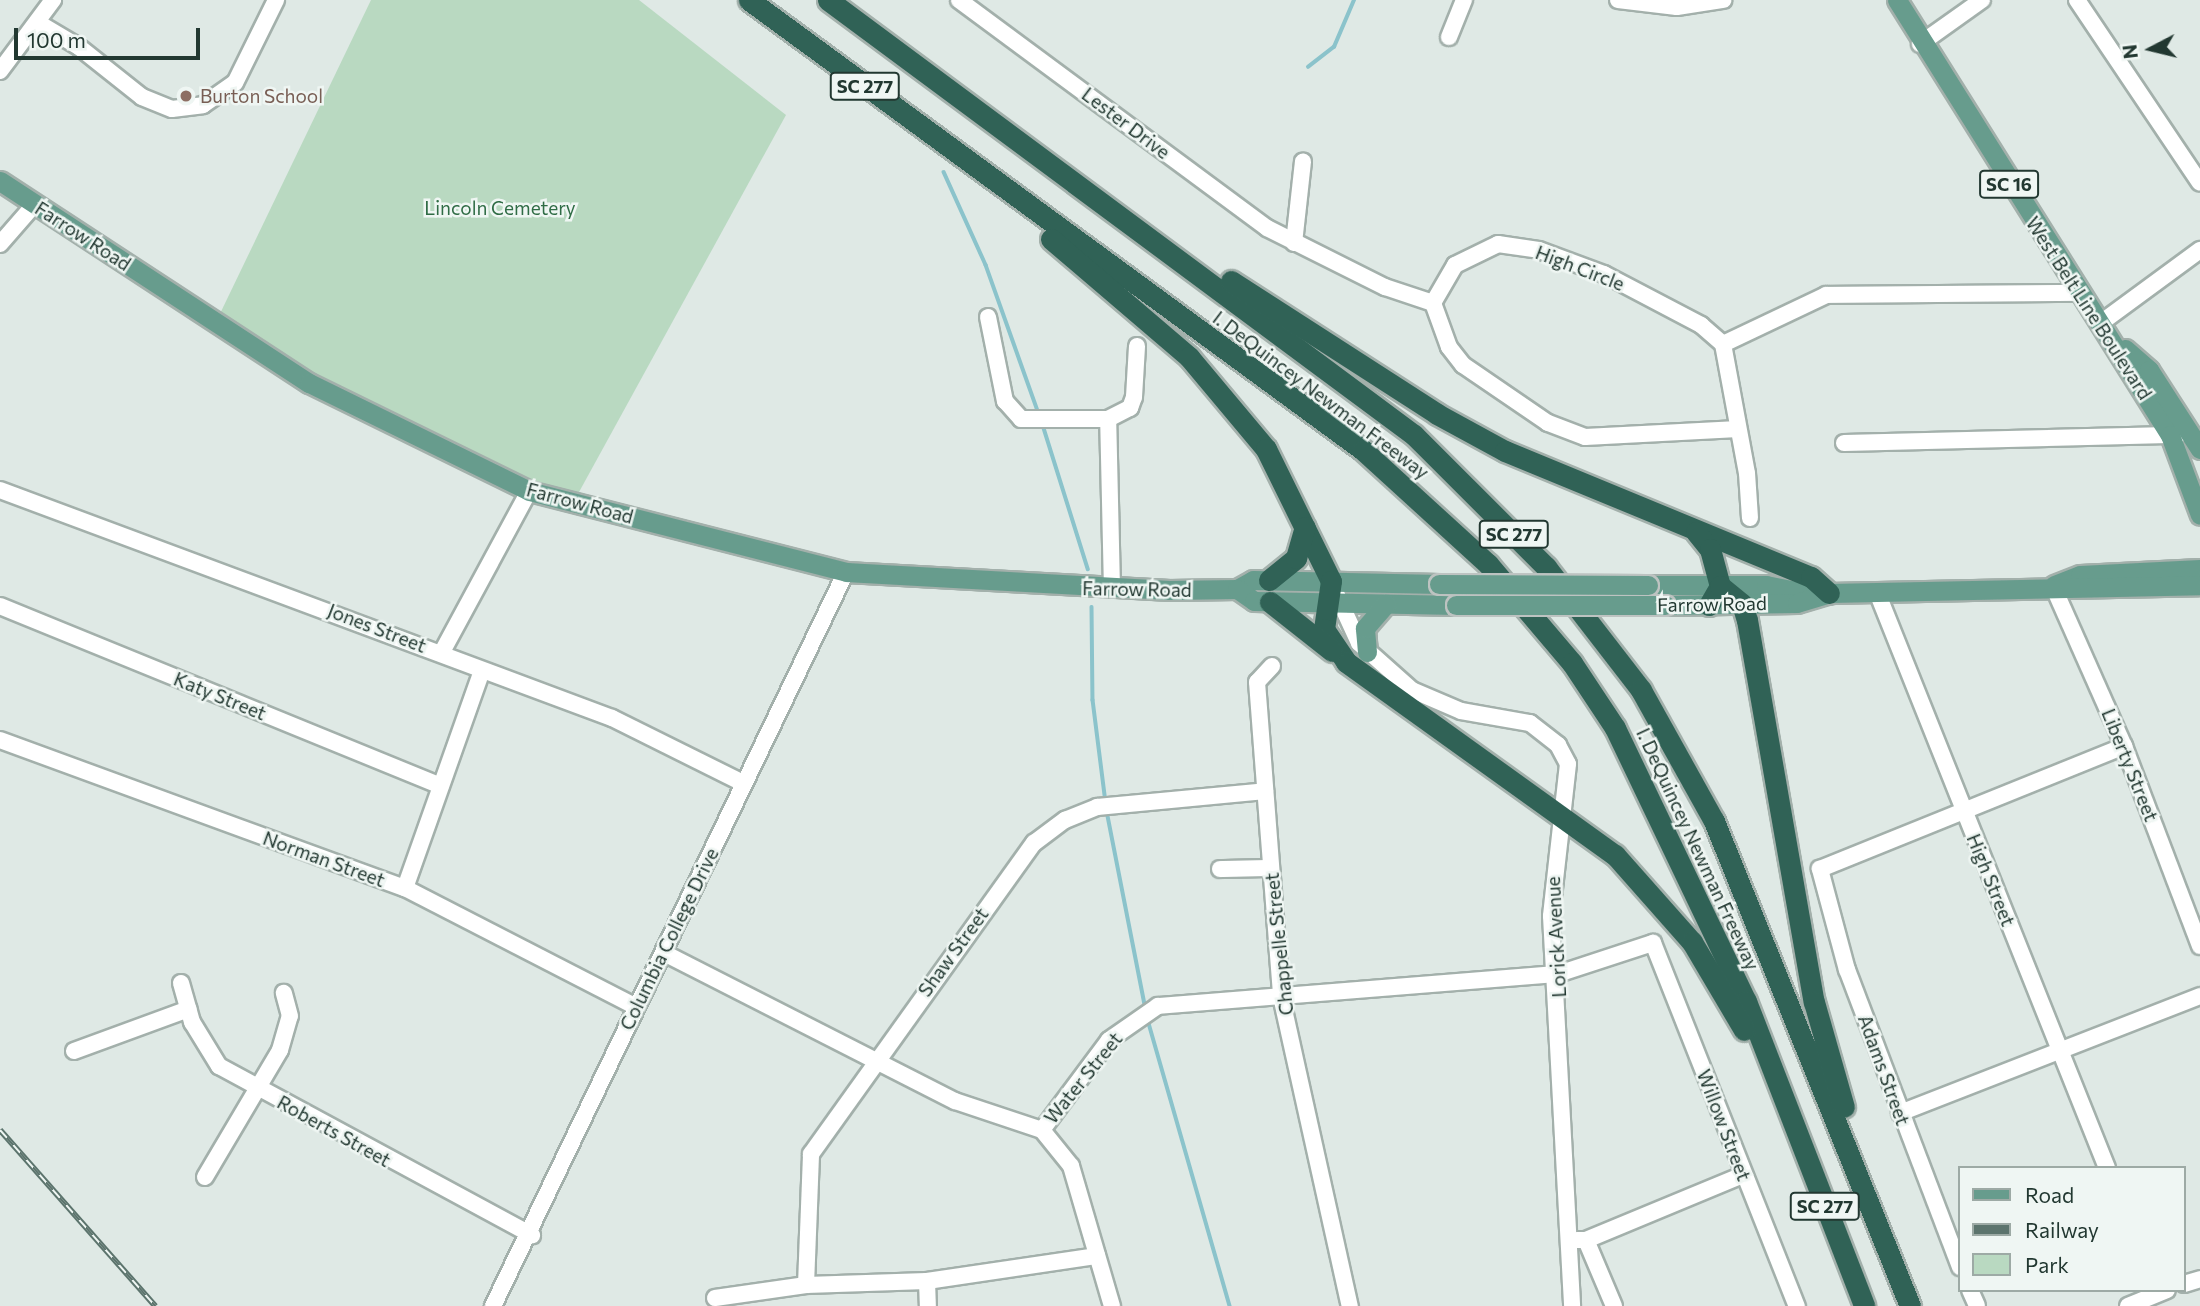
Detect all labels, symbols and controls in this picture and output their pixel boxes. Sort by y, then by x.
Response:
scale bar [18,14,203,58]
north arrow [2116,14,2186,84]
text: 100 m [27,27,86,52]
text: N [2117,43,2142,60]
road number: SC 277 [828,72,902,100]
street label: Lester Drive [1077,83,1175,163]
place label: Burton School [200,85,323,107]
marker: Burton School [178,88,194,104]
road number: SC 16 [1978,169,2040,198]
street label: Farrow Road [31,197,135,275]
park label: Lincoln Cemetery [424,197,576,219]
street label: West Belt Line Boulevard [2021,212,2157,404]
street label: High Circle [1532,241,1628,295]
street label: I. DeQuincey Newman Freeway [1208,306,1434,484]
street label: Farrow Road [524,478,636,528]
road number: SC 277 [1477,520,1551,548]
street label: Farrow Road [1082,577,1192,601]
street label: Farrow Road [1657,592,1767,616]
street label: Jones Street [324,599,430,657]
street label: Katy Street [170,667,270,725]
street label: Liberty Street [2097,705,2163,825]
street label: I. DeQuincey Newman Freeway [1632,724,1764,974]
street label: Norman Street [260,826,388,892]
street label: High Street [1962,830,2020,930]
street label: Columbia College Drive [615,844,723,1034]
street label: Chappelle Street [1260,872,1298,1016]
street label: Lorick Avenue [1541,876,1571,998]
street label: Shaw Street [913,903,993,1001]
street label: Adams Street [1853,1012,1915,1128]
street label: Water Street [1039,1028,1127,1128]
street label: Willow Street [1692,1066,1756,1184]
street label: Roberts Street [273,1090,395,1172]
legend [1958,1166,2186,1292]
text: Road [2025,1182,2074,1207]
road number: SC 277 [1788,1191,1862,1220]
text: Railway [2025,1217,2099,1242]
text: Park [2025,1252,2069,1277]

